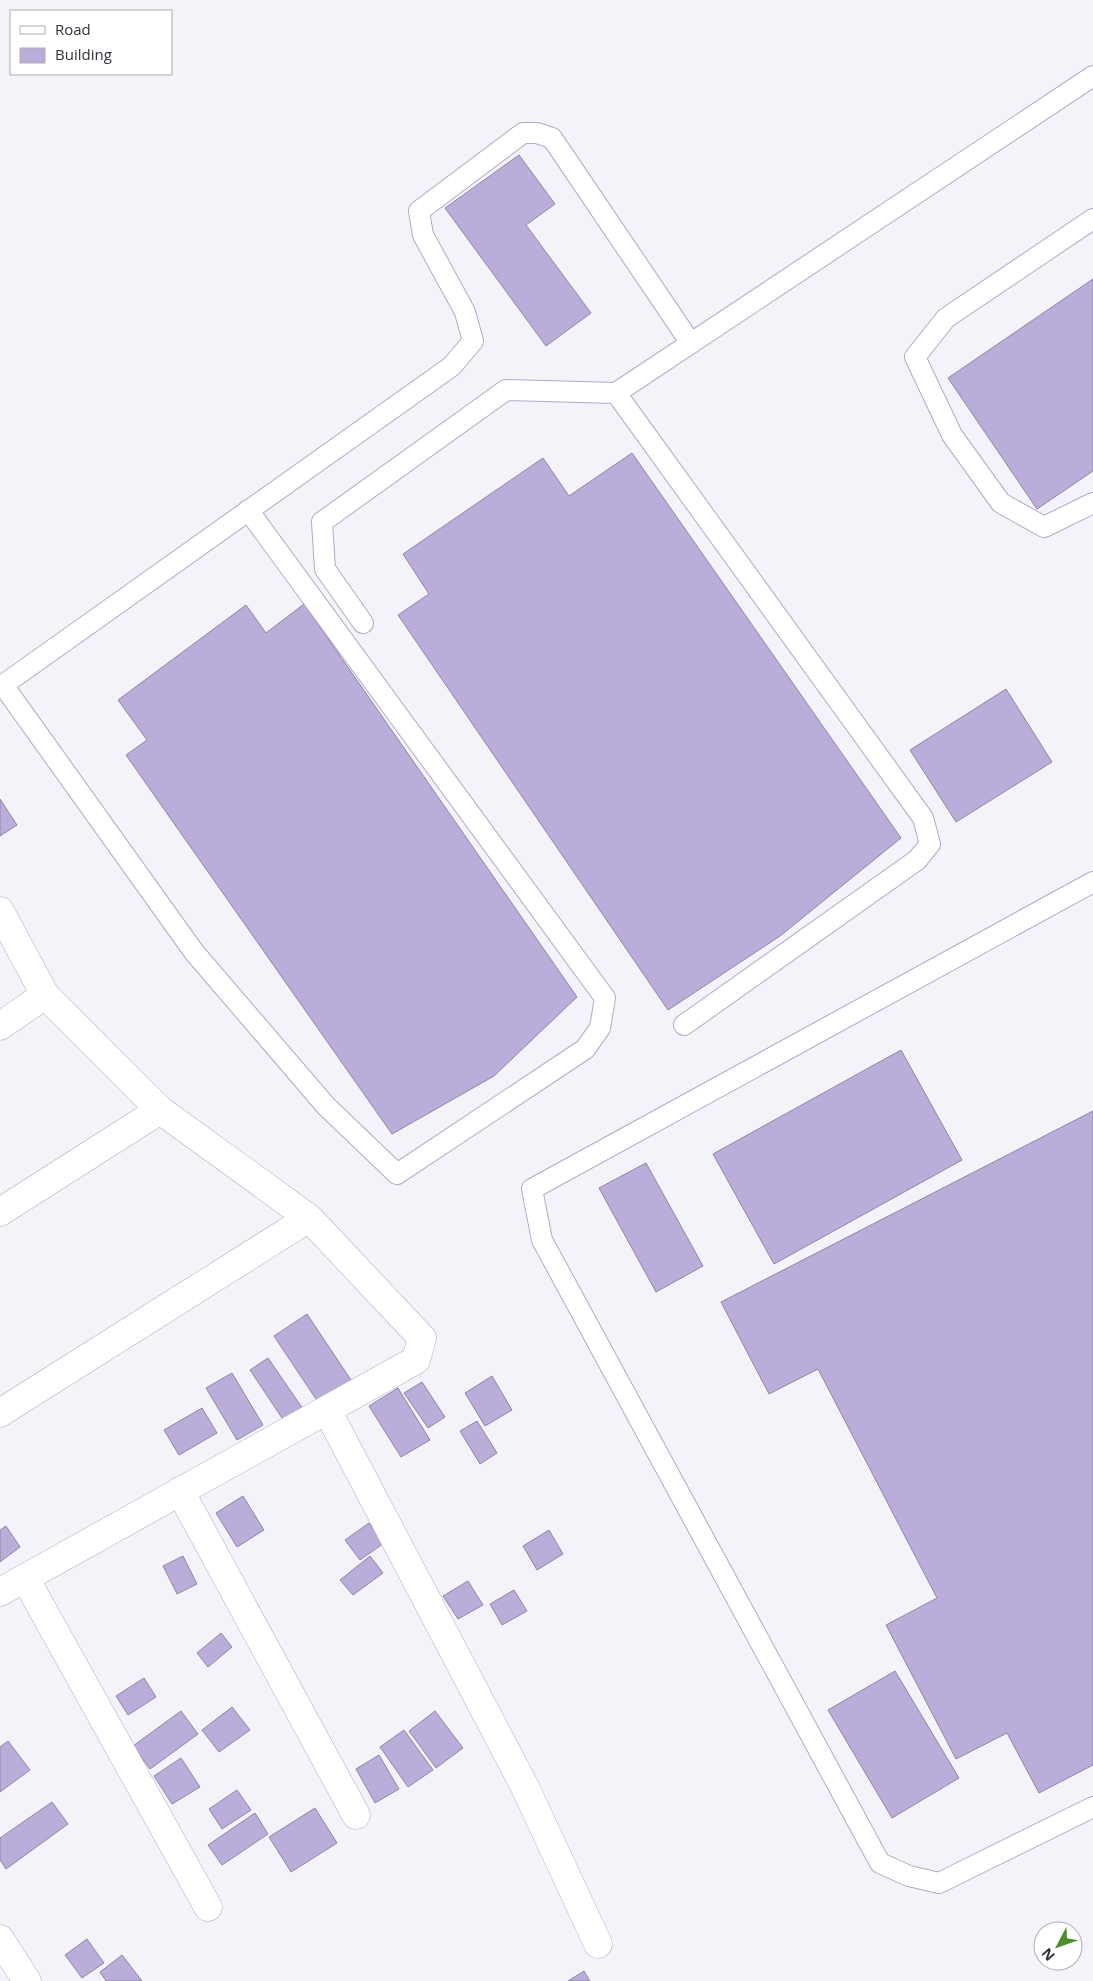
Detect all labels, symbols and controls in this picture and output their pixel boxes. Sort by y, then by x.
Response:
legend [10,10,172,75]
text: Road [55,19,91,39]
text: Building [55,44,112,64]
north arrow [1033,1921,1083,1971]
text: N [1037,1944,1059,1965]

